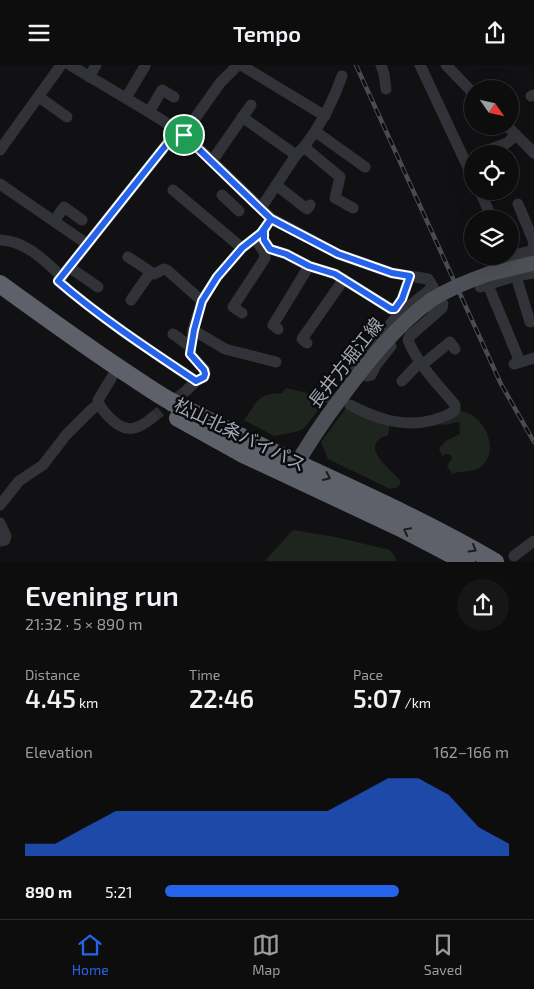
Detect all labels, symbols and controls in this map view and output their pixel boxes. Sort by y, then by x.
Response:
icon: menu [25,19,53,47]
icon: share [481,19,509,47]
text: Tempo [233,20,301,46]
north arrow [464,80,519,135]
map controls [464,80,519,265]
pin [163,114,205,156]
icon: arrive [170,121,198,149]
button: locate [464,145,519,200]
button: layers [464,210,519,265]
street label: 長井方堀江線 [303,313,387,412]
street label: 松山北条バイパス [171,393,310,475]
one-way arrow [322,470,331,481]
one-way arrow [403,527,412,537]
one-way arrow [468,542,477,552]
text: Evening run [25,578,179,612]
button: share [457,579,509,631]
text: 21:32 · 5 × 890 m [25,614,143,633]
text: Distance [25,666,80,683]
text: Time [189,666,220,683]
text: Pace [353,666,383,683]
text: 4.45 [25,683,76,713]
text: 22:46 [189,683,254,713]
text: 5:07 [353,683,401,713]
text: km [76,694,98,711]
text: /km [401,694,431,711]
text: Elevation [25,742,93,761]
text: 162–166 m [433,742,509,761]
text: 890 m [25,882,72,901]
text: 5:21 [105,882,133,901]
tab: Home [72,931,109,978]
tab: Map [252,931,280,978]
tab: Saved [424,931,462,978]

